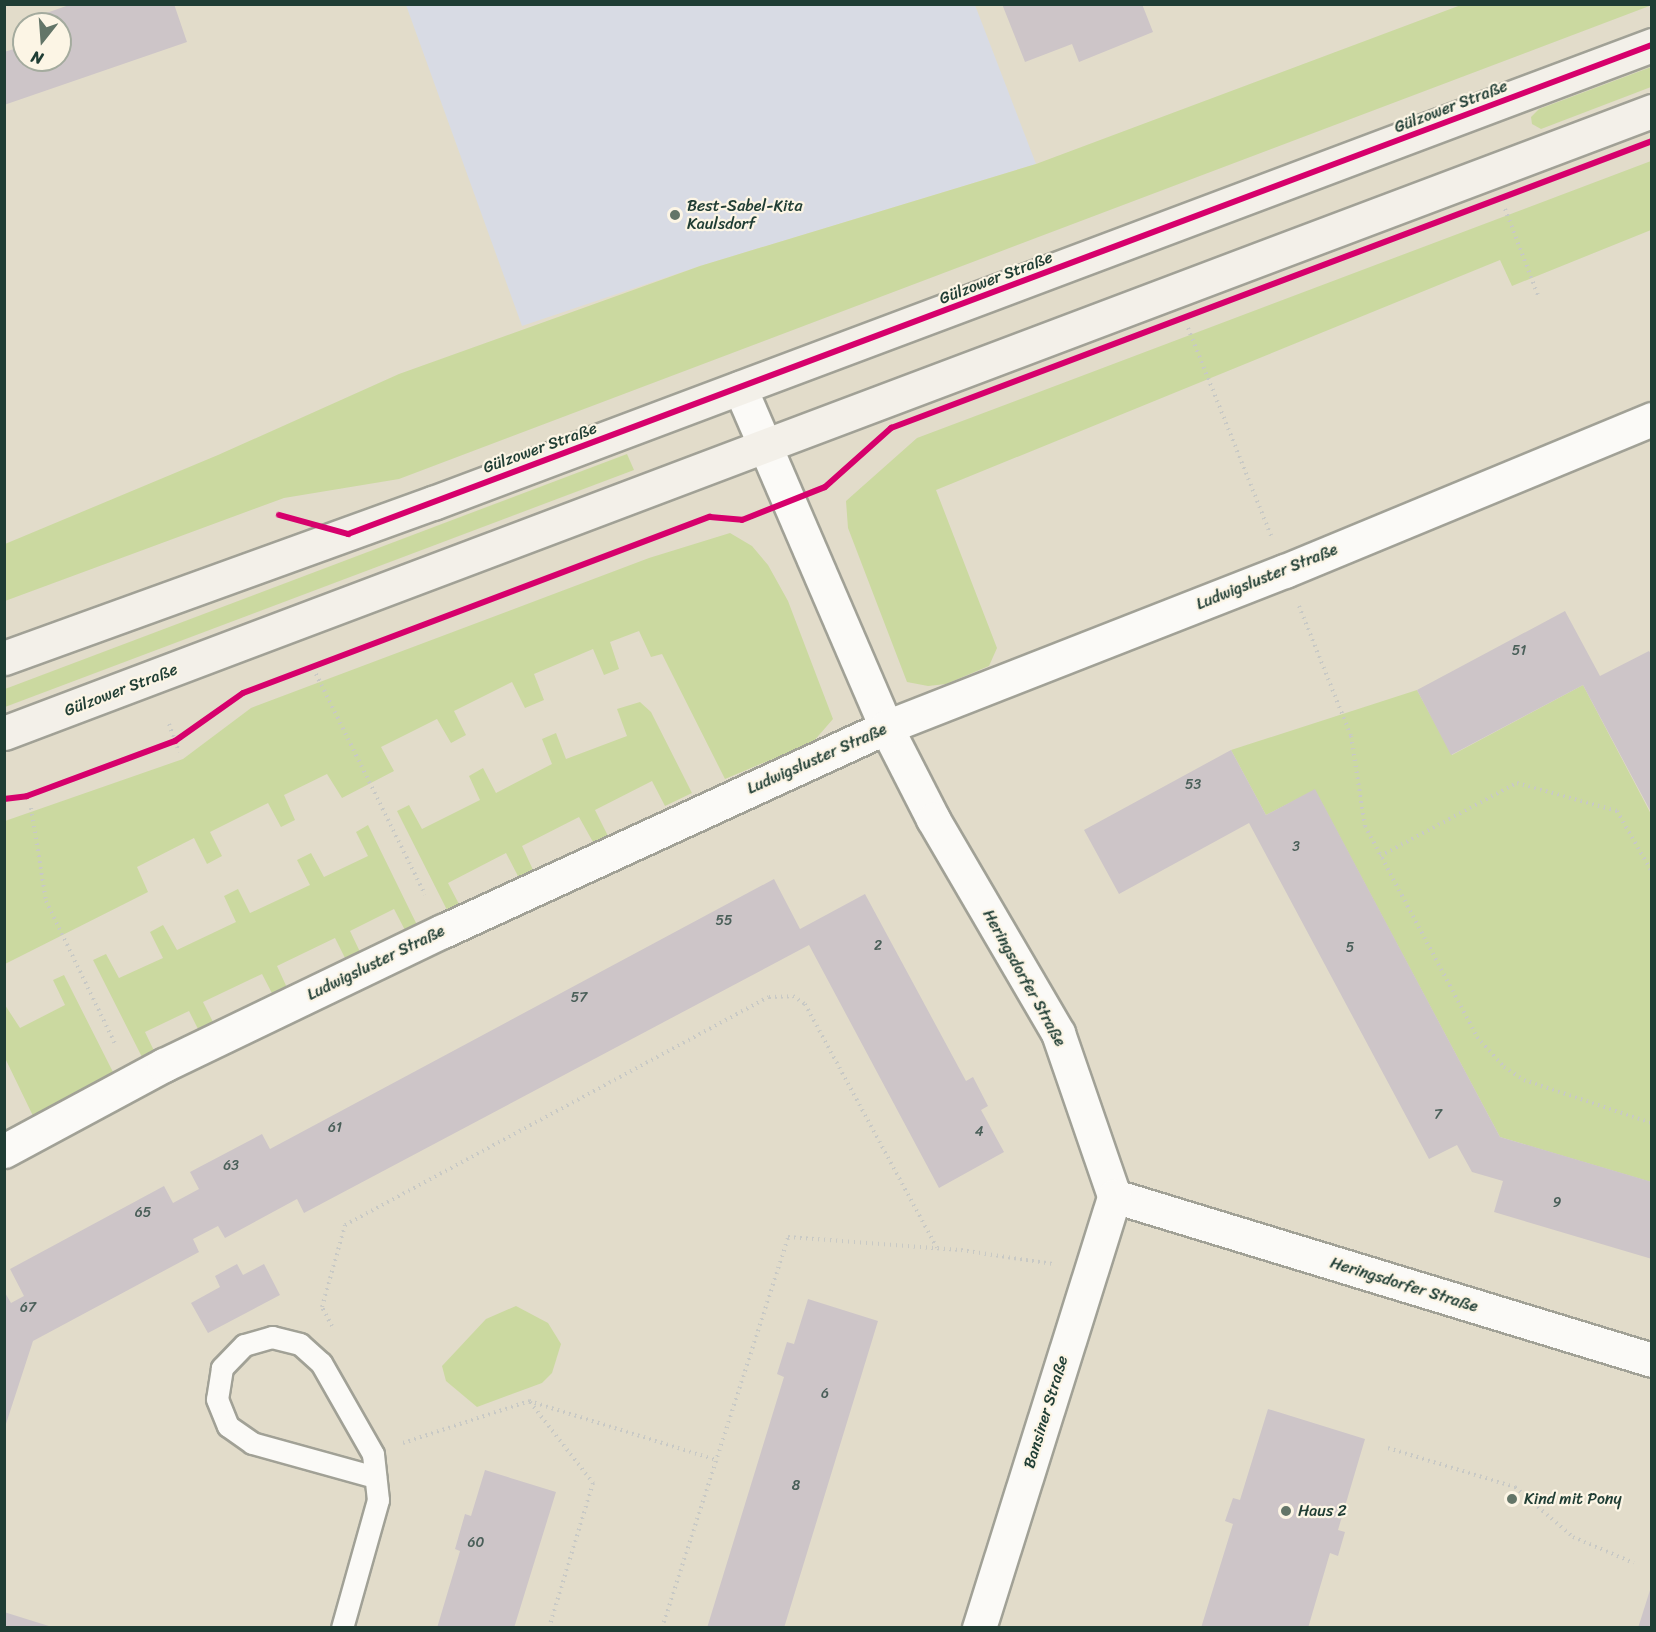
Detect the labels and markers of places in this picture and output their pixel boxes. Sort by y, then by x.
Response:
place label: Best-Sabel-Kita Kaulsdorf [687,196,802,234]
marker: Best-Sabel-Kita Kaulsdorf [668,208,682,222]
place label: Kind mit Pony [1524,1489,1622,1509]
marker: Kind mit Pony [1505,1492,1519,1506]
place label: Haus 2 [1298,1501,1347,1521]
marker: Haus 2 [1279,1504,1293,1518]

